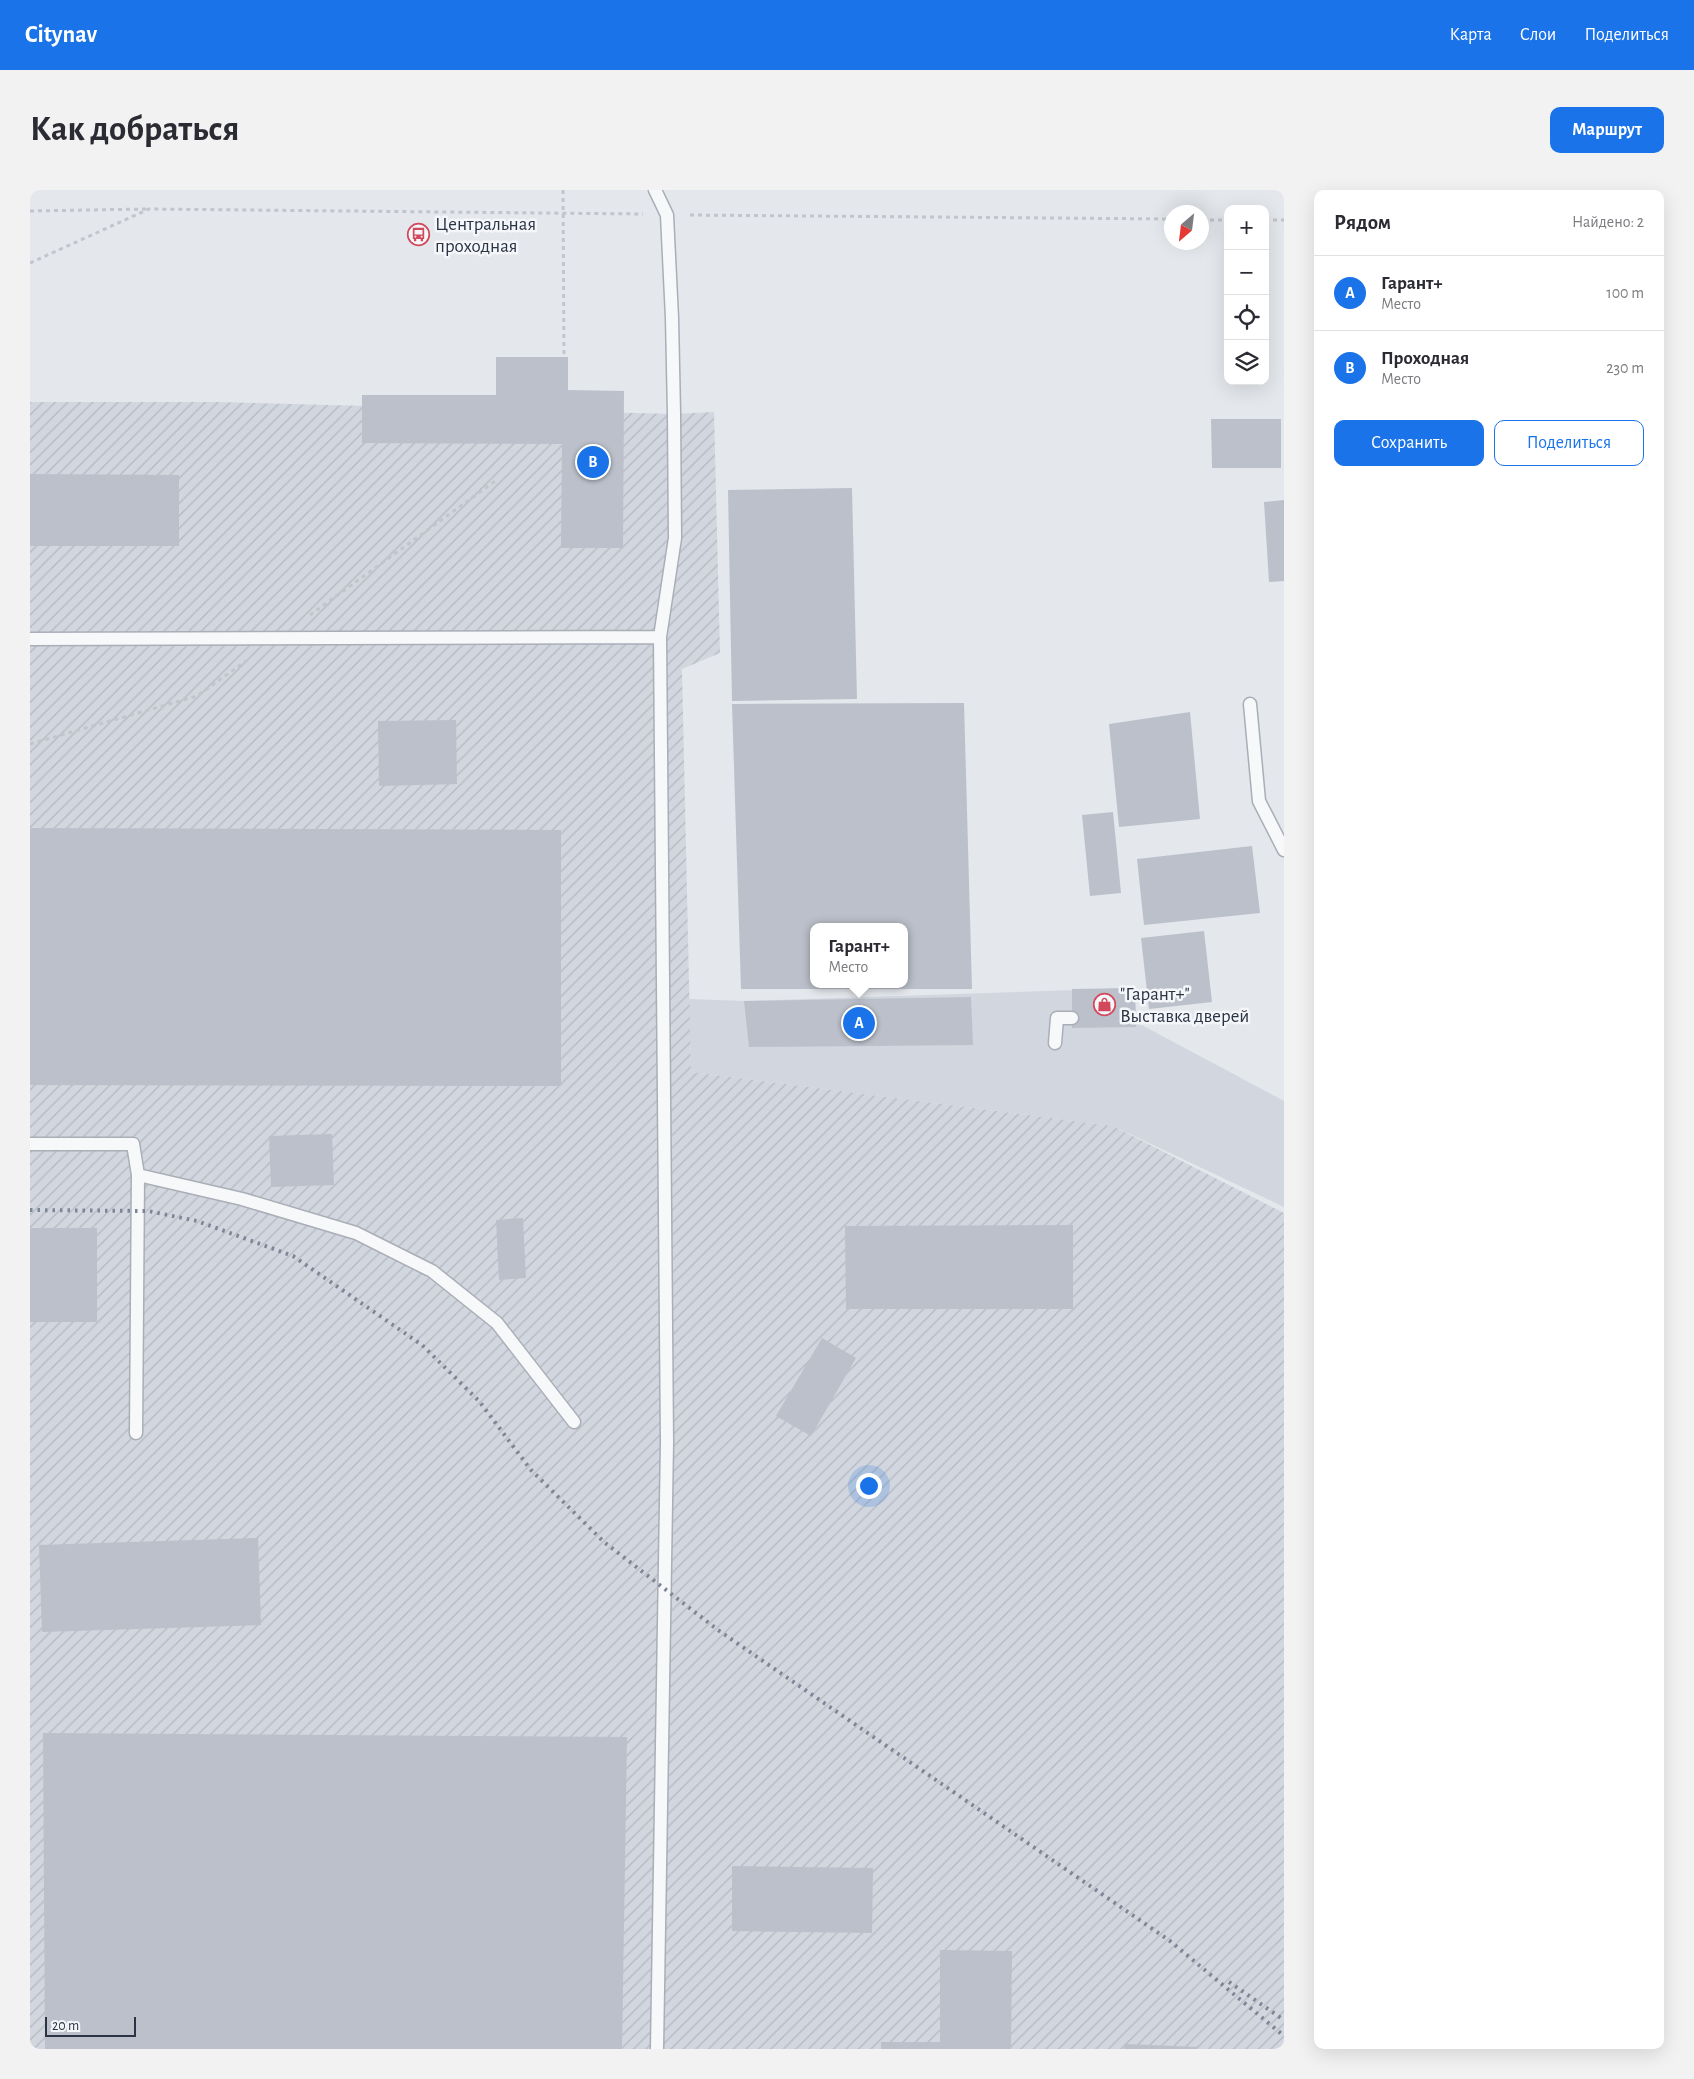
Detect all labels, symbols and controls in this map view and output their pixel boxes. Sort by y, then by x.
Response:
text: Citynav [25,23,97,47]
text: Карта [1450,26,1492,44]
text: Слои [1520,26,1556,44]
text: Поделиться [1584,26,1669,44]
button: Маршрут [1550,107,1664,153]
text: Как добраться [30,112,239,147]
north arrow [1164,205,1209,250]
map controls [1224,205,1269,385]
button: + [1224,205,1269,250]
text: Рядом [1334,212,1391,233]
text: Найдено: 2 [1572,214,1644,230]
place label: Центральная проходная [435,215,536,256]
bus stop icon: Центральная проходная [407,222,431,246]
button: − [1224,250,1269,295]
text: Гарант+ [1381,274,1443,293]
text: A [1345,285,1355,301]
text: 100 m [1606,285,1644,301]
button: locate [1224,295,1269,340]
text: Место [1381,296,1421,312]
button: layers [1224,340,1269,385]
text: Проходная [1381,349,1469,368]
text: B [1345,360,1355,376]
text: 230 m [1606,360,1644,376]
text: Место [1381,371,1421,387]
button: Сохранить [1334,420,1484,466]
button: Поделиться [1494,420,1644,466]
pin: B [577,443,609,481]
popup [810,923,908,988]
text: Гарант+ [828,937,890,956]
text: Место [828,959,868,975]
place label: "Гарант+" Выставка дверей [1120,985,1249,1026]
shop icon: "Гарант+" Выставка дверей [1092,992,1116,1016]
pin: A [843,1004,875,1042]
your location [856,1473,882,1499]
scale bar [45,2014,136,2037]
text: 20 m [52,2019,79,2033]

